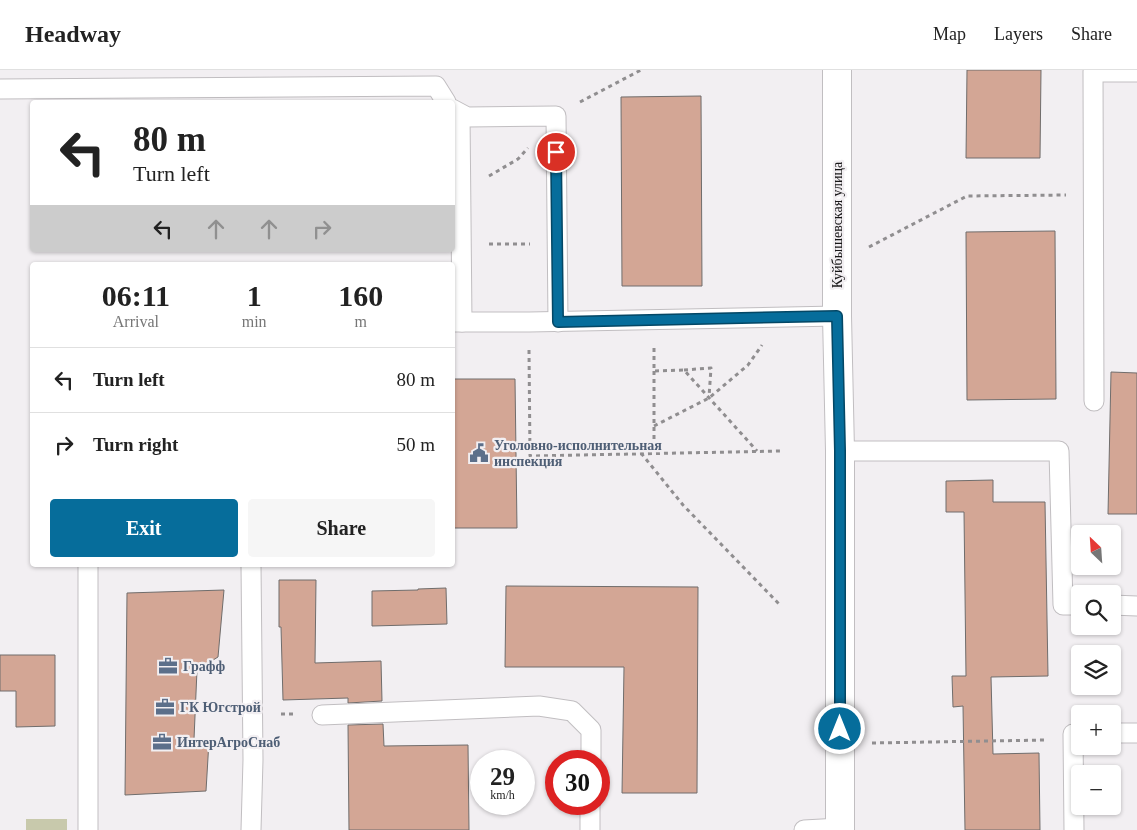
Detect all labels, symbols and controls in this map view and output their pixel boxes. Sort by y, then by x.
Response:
text: Headway [25,21,121,47]
text: Map [933,24,966,44]
text: Layers [994,24,1043,44]
text: Share [1071,24,1112,44]
icon: left [50,120,115,185]
text: 80 m [133,120,206,159]
pin [535,131,577,173]
icon: arrive [542,138,570,166]
text: Turn left [133,161,210,186]
street label: Куйбышевская улица [830,161,845,288]
icon: left [149,215,177,243]
icon: ahead [202,215,230,243]
icon: ahead [255,215,283,243]
icon: right [308,215,336,243]
text: 06:11 [102,279,170,312]
text: 1 [247,279,262,312]
text: 160 [338,279,383,312]
text: Arrival [113,313,159,330]
text: min [242,313,267,330]
text: m [355,313,367,330]
icon: left [50,366,78,394]
text: Turn left [93,369,165,390]
text: 80 m [396,369,435,390]
icon: right [50,431,78,459]
text: Turn right [93,434,178,455]
text: 50 m [396,434,435,455]
place label: Уголовно-исполнительная инспекция [494,438,662,469]
public building icon: Уголовно-исполнительная инспекция [468,442,490,464]
button: Exit [50,499,238,557]
button: Share [248,499,435,557]
north arrow [1071,525,1121,575]
map controls [1071,525,1121,815]
button: search [1071,585,1121,635]
button: layers [1071,645,1121,695]
office icon: Графф [157,655,179,677]
place label: Графф [183,659,225,674]
office icon: ГК Югстрой [154,696,176,718]
place label: ГК Югстрой [180,700,261,715]
position arrow [813,702,865,754]
button: + [1071,705,1121,755]
office icon: ИнтерАгроСнаб [151,731,173,753]
place label: ИнтерАгроСнаб [177,735,280,750]
speed limit sign: 30 [545,750,610,815]
text: 29 [490,763,515,790]
button: − [1071,765,1121,815]
text: km/h [490,788,515,802]

